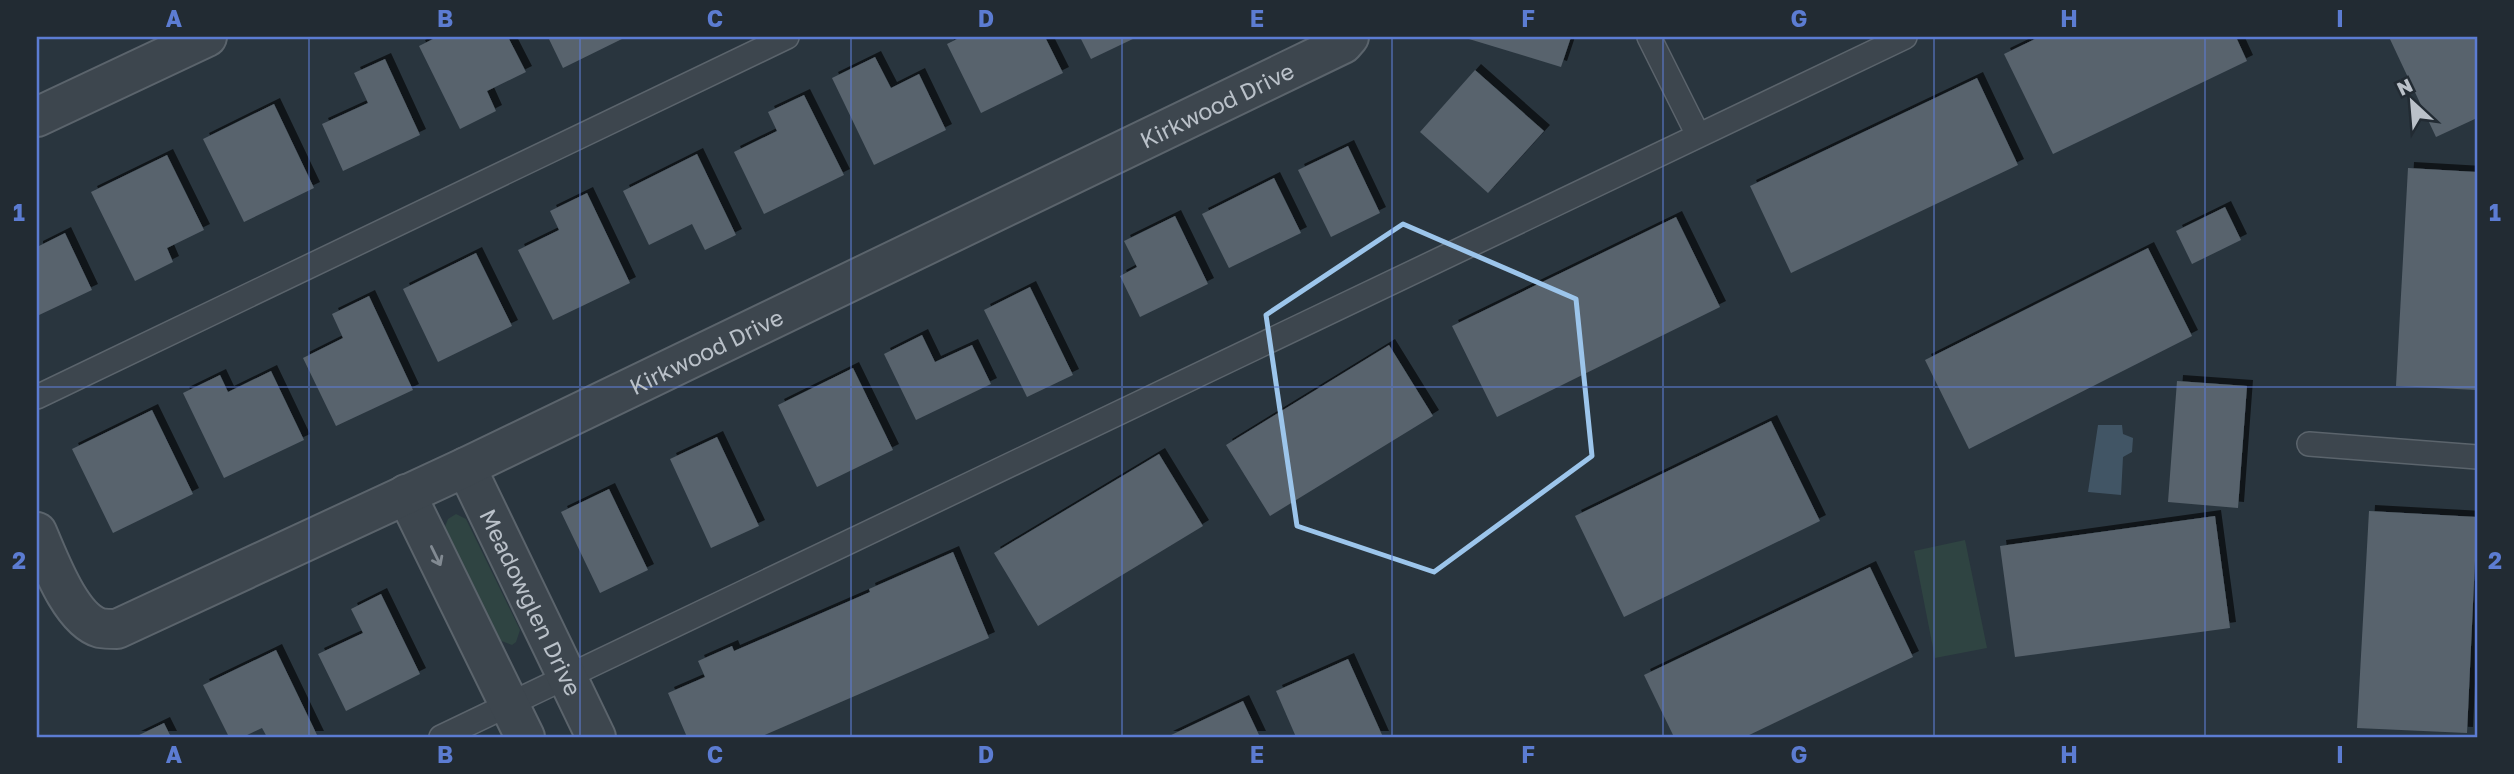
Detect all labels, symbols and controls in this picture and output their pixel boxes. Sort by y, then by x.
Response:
text: A [166,4,183,32]
text: B [437,4,453,32]
text: C [707,4,723,32]
text: D [978,4,994,32]
text: E [1250,4,1264,32]
text: F [1521,4,1535,32]
text: G [1791,4,1807,32]
text: H [2060,4,2078,32]
text: I [2336,4,2344,32]
street label: Kirkwood Drive [1135,56,1298,154]
north arrow [2378,66,2448,136]
text: N [2393,73,2416,100]
text: 1 [13,198,25,226]
text: 1 [2489,198,2501,226]
street label: Kirkwood Drive [625,302,787,400]
street label: Meadowglen Drive [474,504,588,700]
one-way arrow [430,545,443,566]
text: 2 [12,546,26,574]
text: 2 [2488,546,2502,574]
text: A [166,740,183,768]
text: B [437,740,453,768]
text: C [707,740,723,768]
text: D [978,740,994,768]
text: E [1250,740,1264,768]
text: F [1521,740,1535,768]
text: G [1791,740,1807,768]
text: H [2060,740,2078,768]
text: I [2336,740,2344,768]

